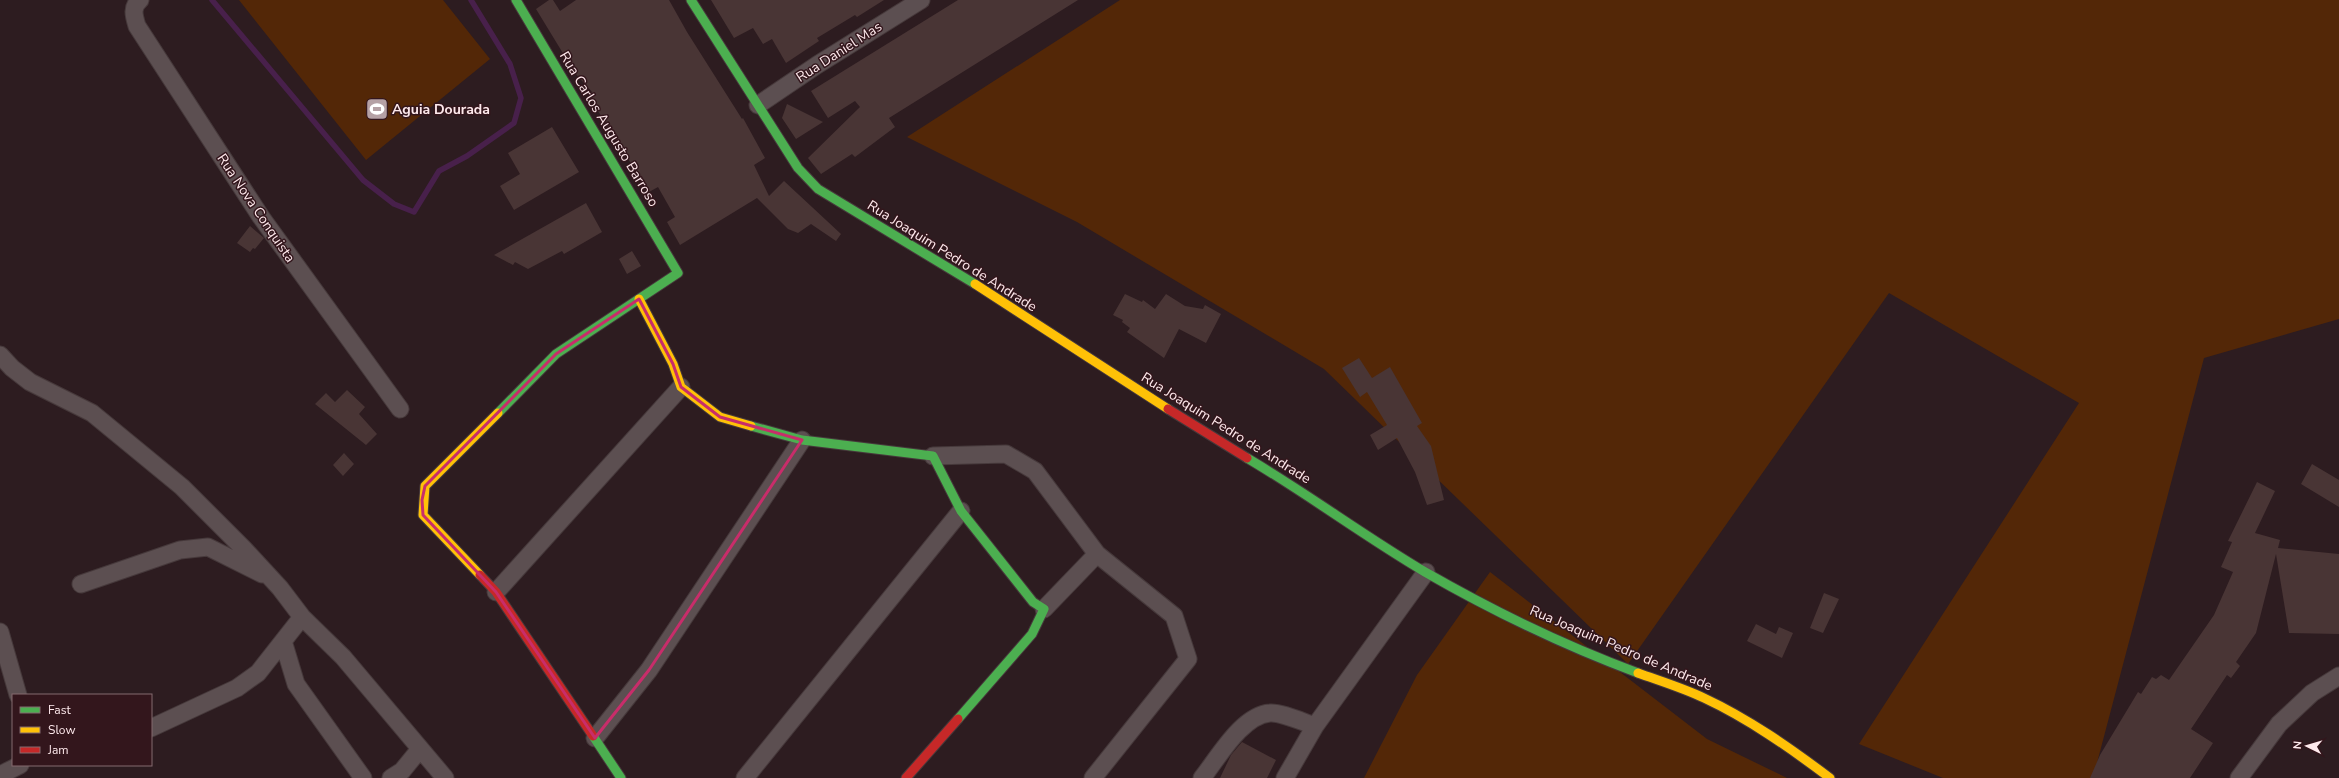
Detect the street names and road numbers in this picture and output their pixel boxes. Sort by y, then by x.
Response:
street label: Rua Daniel Mas [792,17,886,87]
street label: Rua Carlos Augusto Barroso [555,48,663,210]
street label: Rua Nova Conquista [213,150,299,266]
street label: Rua Joaquim Pedro de Andrade [864,196,1040,316]
street label: Rua Joaquim Pedro de Andrade [1138,368,1314,488]
street label: Rua Joaquim Pedro de Andrade [1527,601,1715,695]

